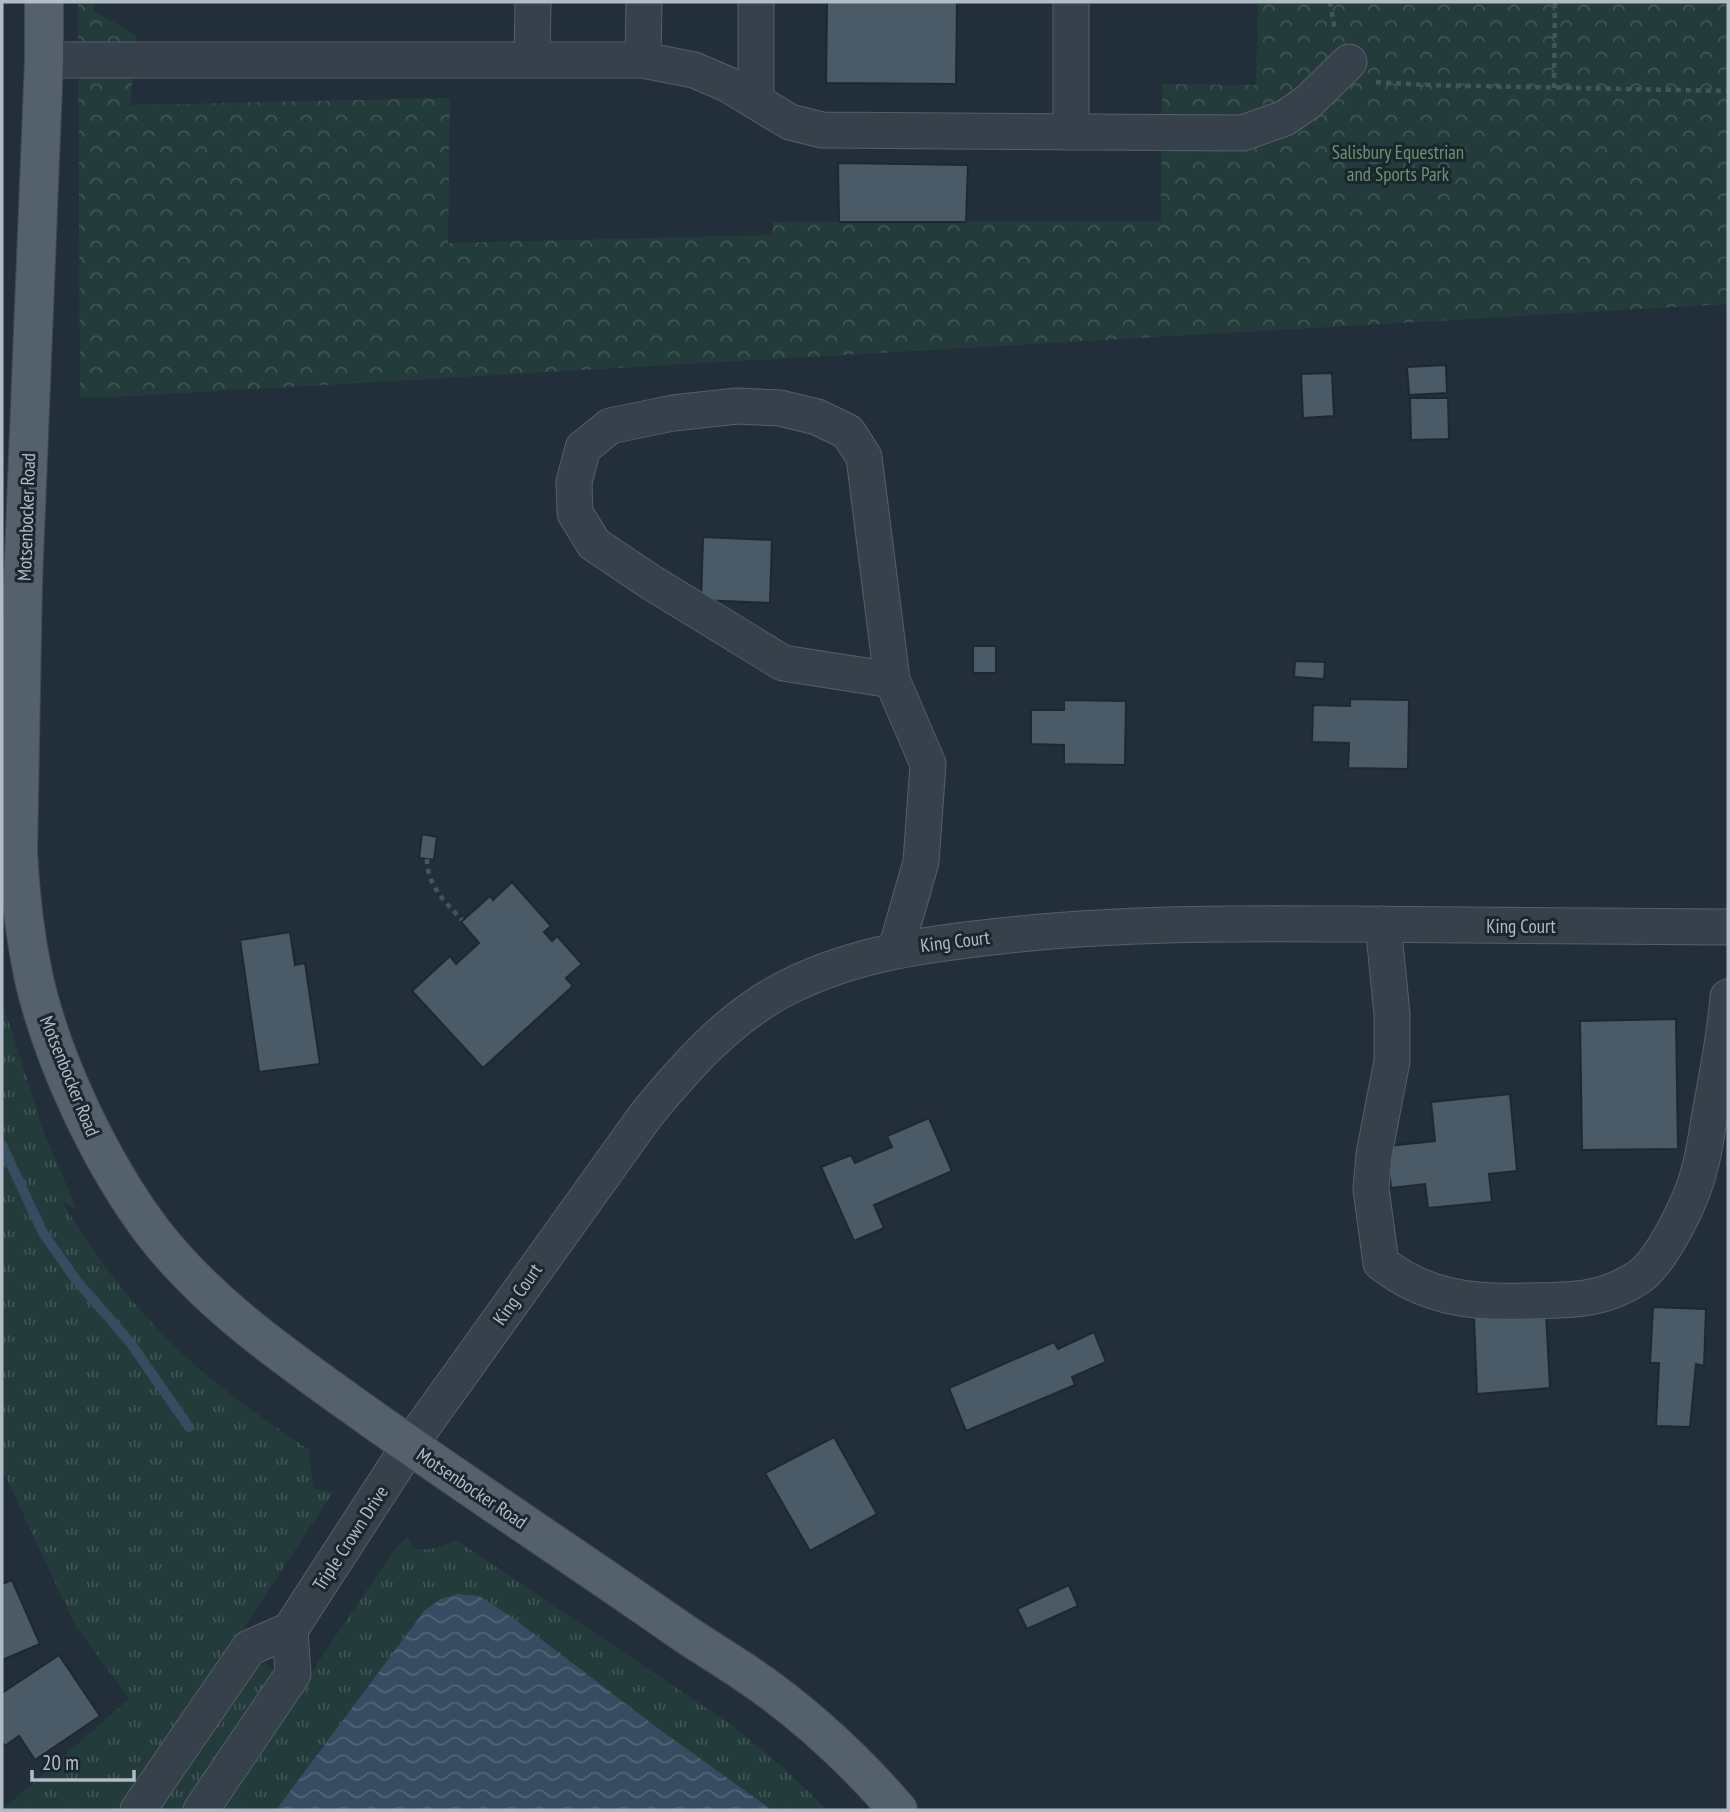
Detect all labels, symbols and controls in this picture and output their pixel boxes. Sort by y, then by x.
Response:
park label: Salisbury Equestrian and Sports Park [1332,140,1464,186]
street label: Motsenbocker Road [12,453,40,581]
street label: King Court [1486,914,1557,938]
street label: King Court [919,925,992,957]
street label: Motsenbocker Road [35,1012,105,1140]
street label: King Court [487,1258,547,1329]
street label: Motsenbocker Road [412,1442,532,1534]
street label: Triple Crown Drive [307,1481,393,1595]
scale bar [32,1738,133,1782]
text: 20 m [42,1749,79,1776]

